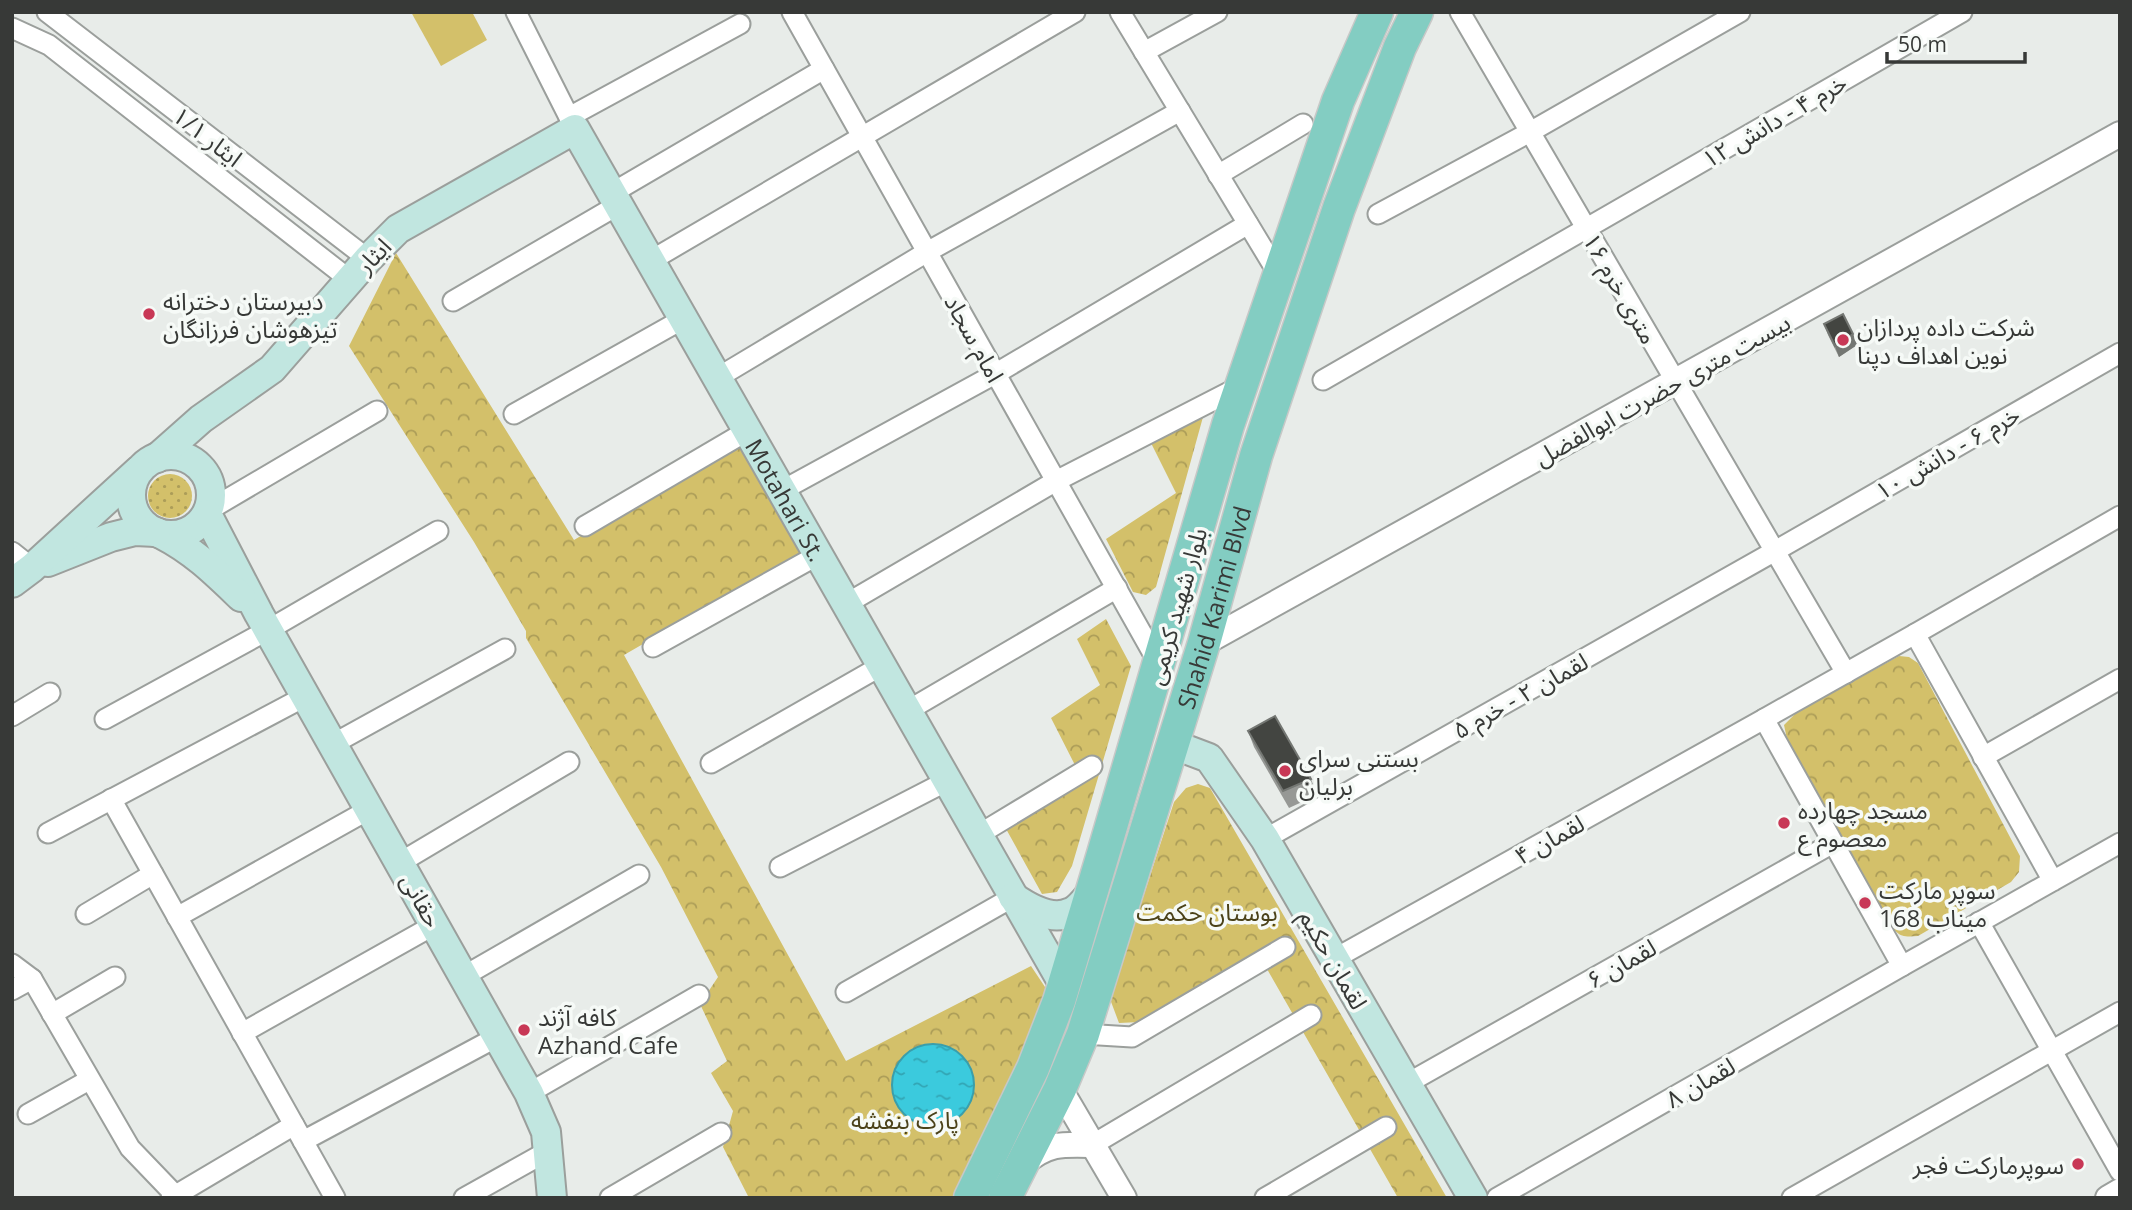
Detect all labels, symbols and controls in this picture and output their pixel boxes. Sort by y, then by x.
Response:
scale bar [1887,21,2025,65]
text: 50 m [1898,30,1947,58]
street label: خرم ۴ - دانش ۱۲ [1696,65,1854,177]
street label: ایثار ۱/۱ [166,98,250,174]
street label: ۱۶ متری خرم [1573,226,1666,351]
street label: ایثار [347,230,398,281]
place label: دبیرستان دخترانه تیزهوشان فرزانگان [163,284,337,345]
street label: امام سجاد [935,288,1013,389]
street label: بیست متری حضرت ابوالفضل [1528,305,1796,473]
marker: دبیرستان دخترانه تیزهوشان فرزانگان [141,306,157,322]
place label: شرکت داده پردازان نوین اهداف دپنا [1857,310,2035,371]
marker: شرکت داده پردازان نوین اهداف دپنا [1835,332,1851,348]
street label: خرم ۶ - دانش ۱۰ [1869,397,2027,509]
street label: Motahari St. [739,432,835,567]
street label: Shahid Karimi Blvd [1168,502,1258,713]
street label: بلوار شهید کریمی [1138,524,1214,688]
street label: لقمان ۲ - خرم ۵ [1446,644,1595,748]
place label: بستنی سرای برلیان [1299,741,1419,802]
marker: بستنی سرای برلیان [1277,763,1293,779]
place label: مسجد چهارده معصوم ع [1798,793,1928,857]
street label: لقمان ۴ [1508,806,1590,872]
marker: مسجد چهارده معصوم ع [1776,815,1792,831]
street label: حقانی [394,867,450,933]
place label: سوپر مارکت میناب 168 [1879,873,1996,934]
park label: بوستان حکمت [1136,895,1278,928]
marker: سوپر مارکت میناب 168 [1857,895,1873,911]
street label: لقمان حکیم [1290,903,1376,1016]
street label: لقمان ۶ [1580,930,1662,996]
place label: کافه آژند Azhand Cafe [538,1000,678,1061]
marker: کافه آژند Azhand Cafe [516,1022,532,1038]
street label: لقمان ۸ [1659,1049,1741,1115]
park label: پارک بنفشه [851,1103,959,1136]
place label: سوپرمارکت فجر [1912,1148,2064,1181]
marker: سوپرمارکت فجر [2070,1156,2086,1172]

